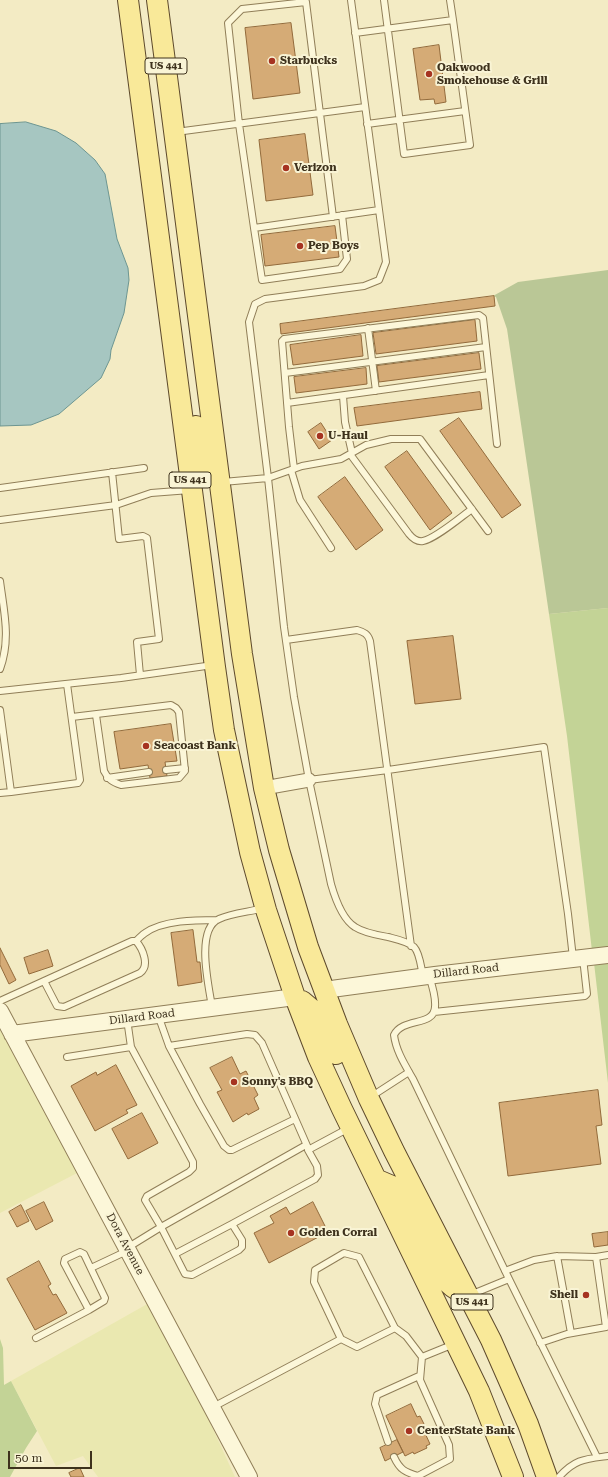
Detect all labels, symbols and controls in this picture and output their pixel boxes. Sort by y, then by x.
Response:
place label: Starbucks [280,54,337,68]
marker: Starbucks [267,56,277,66]
road number: US 441 [145,58,187,74]
place label: Oakwood Smokehouse & Grill [437,61,548,87]
marker: Oakwood Smokehouse & Grill [424,69,434,79]
place label: Verizon [294,161,337,175]
marker: Verizon [281,163,291,173]
place label: Pep Boys [308,239,359,253]
marker: Pep Boys [295,241,305,251]
place label: U-Haul [328,429,368,443]
marker: U-Haul [315,431,325,441]
road number: US 441 [169,472,211,488]
place label: Seacoast Bank [154,739,236,753]
marker: Seacoast Bank [141,741,151,751]
street label: Dillard Road [432,961,500,981]
street label: Dillard Road [108,1006,176,1028]
place label: Sonny's BBQ [242,1075,313,1089]
marker: Sonny's BBQ [229,1077,239,1087]
street label: Dora Avenue [103,1211,147,1277]
place label: Golden Corral [299,1226,377,1240]
marker: Golden Corral [286,1228,296,1238]
place label: Shell [550,1288,578,1302]
marker: Shell [581,1290,591,1300]
road number: US 441 [451,1294,493,1310]
place label: CenterState Bank [417,1424,515,1438]
marker: CenterState Bank [404,1426,414,1436]
scale bar [10,1443,94,1469]
text: 50 m [15,1451,42,1465]

